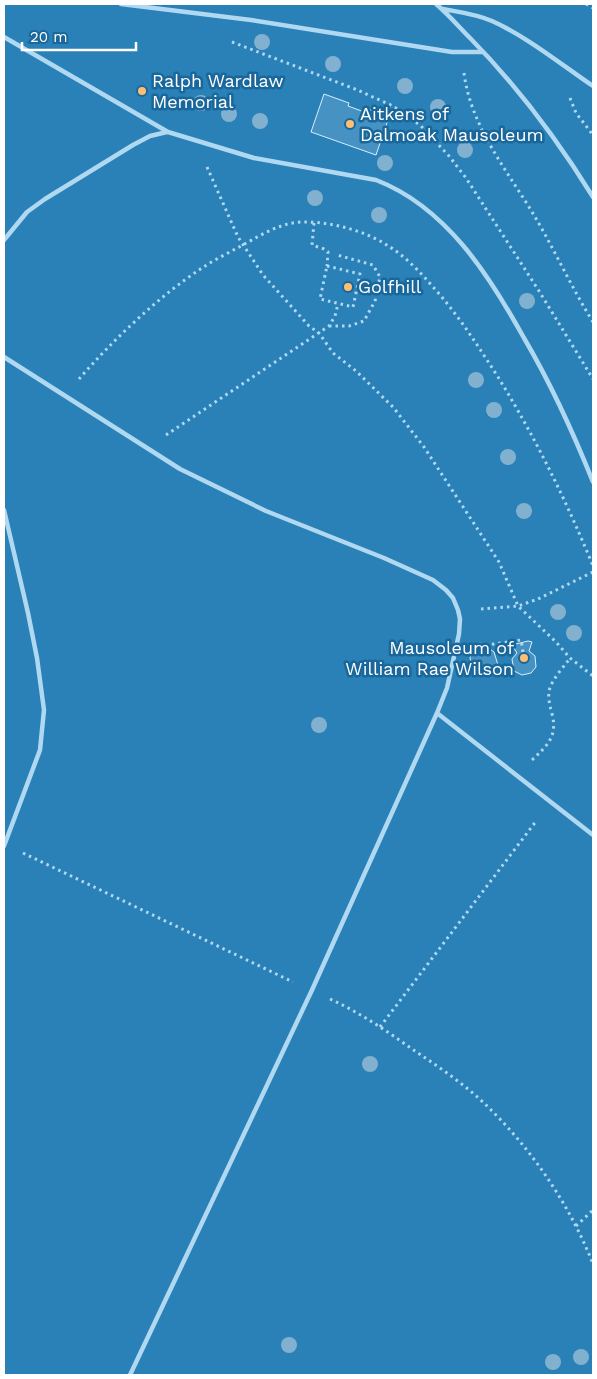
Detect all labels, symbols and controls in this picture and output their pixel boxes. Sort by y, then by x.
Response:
scale bar [22,20,136,52]
text: 20 m [30,28,68,46]
place label: Ralph Wardlaw Memorial [152,70,283,112]
marker: Ralph Wardlaw Memorial [136,85,148,97]
place label: Aitkens of Dalmoak Mausoleum [360,103,544,145]
marker: Aitkens of Dalmoak Mausoleum [344,118,356,130]
place label: Golfhill [358,276,422,297]
marker: Golfhill [342,281,354,293]
place label: Mausoleum of William Rae Wilson [345,637,514,679]
marker: Mausoleum of William Rae Wilson [518,652,530,664]

